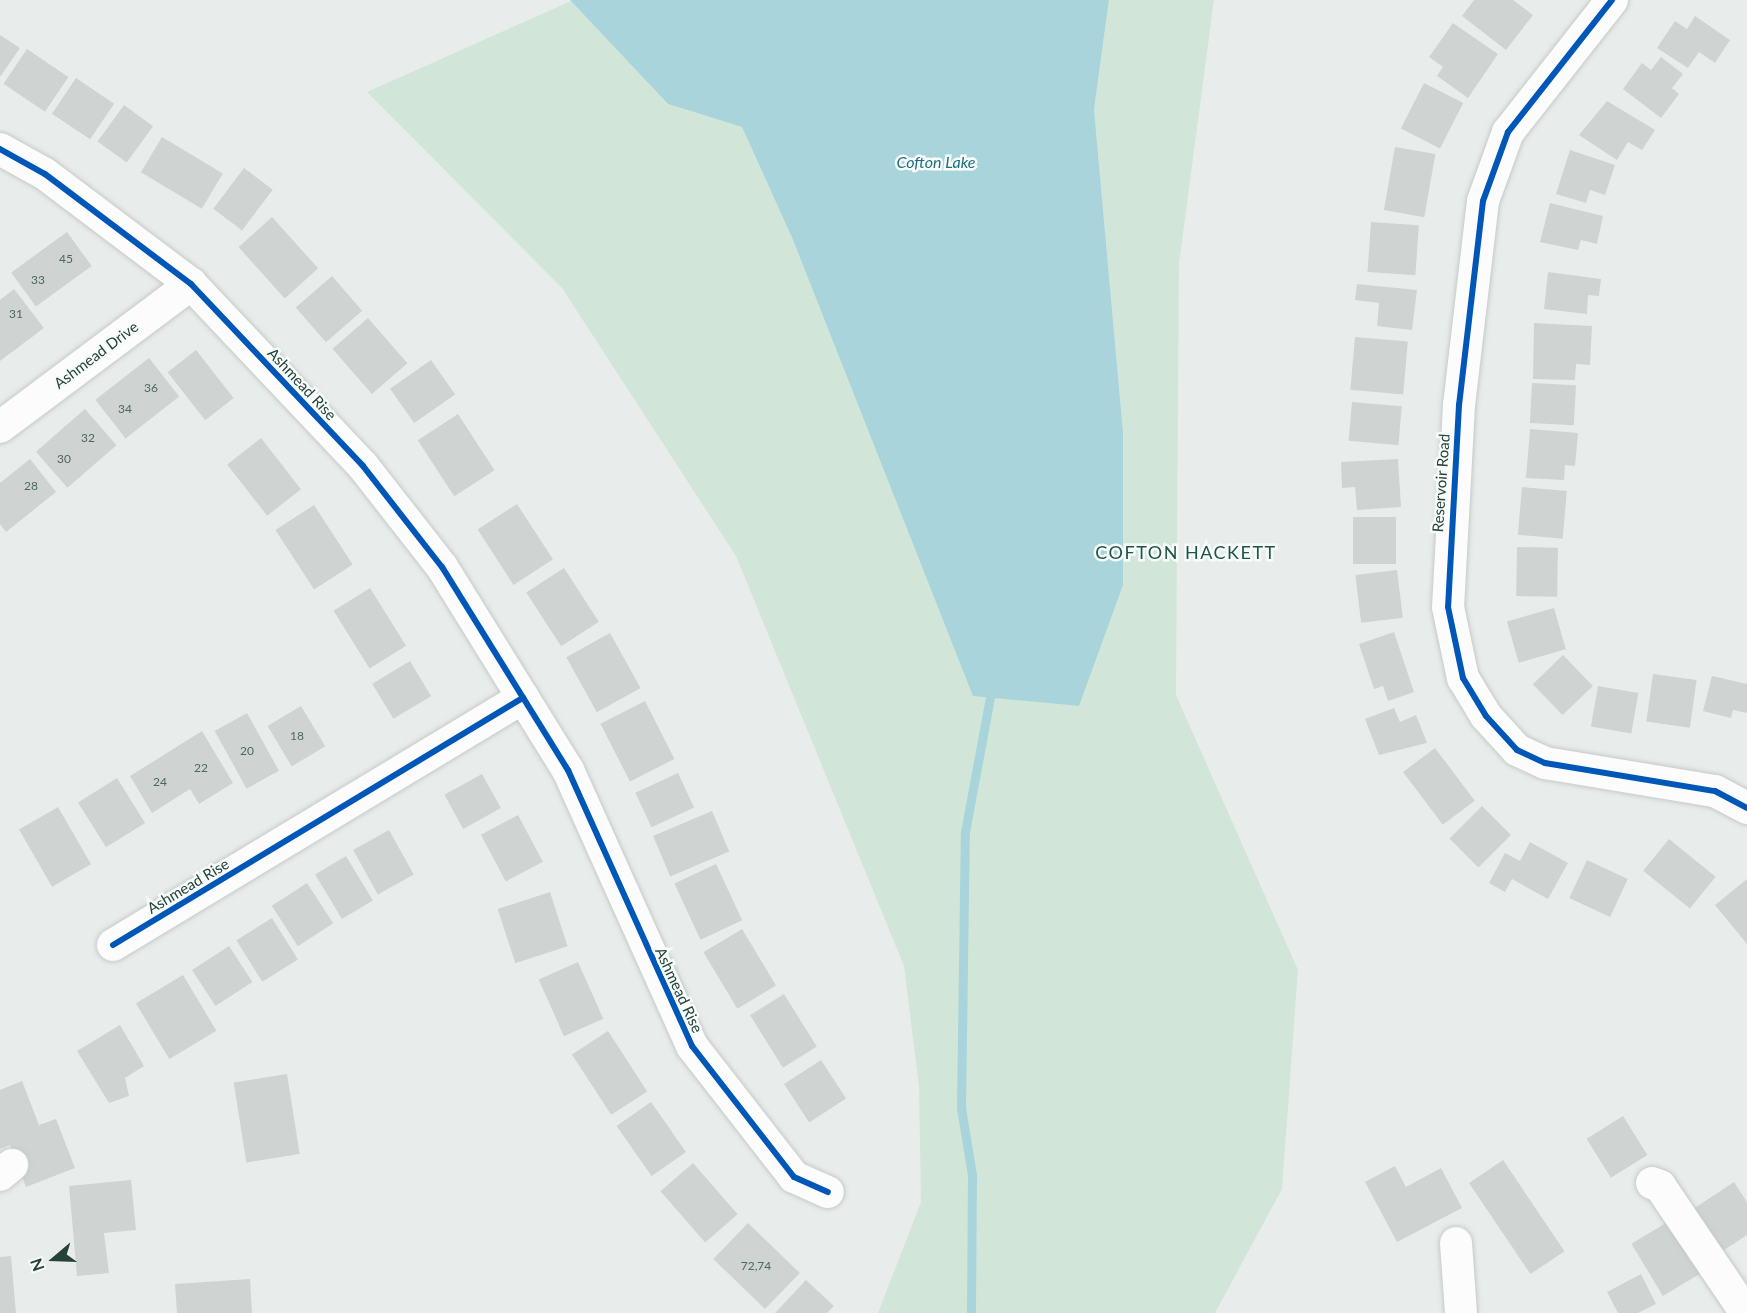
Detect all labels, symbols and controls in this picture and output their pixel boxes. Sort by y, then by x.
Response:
water label: Cofton Lake [897,152,975,172]
house number: 45 [59,252,73,266]
house number: 33 [31,273,45,287]
house number: 31 [9,307,23,321]
street label: Ashmead Drive [50,318,142,392]
street label: Ashmead Rise [264,344,340,424]
house number: 36 [144,381,158,395]
house number: 34 [118,402,132,416]
house number: 32 [81,431,95,445]
street label: Reservoir Road [1429,433,1453,533]
house number: 30 [57,452,71,466]
house number: 28 [24,479,38,493]
district label: COFTON HACKETT [1095,541,1277,563]
house number: 18 [290,729,304,743]
house number: 20 [240,744,254,758]
house number: 22 [194,761,208,775]
house number: 24 [153,775,167,789]
street label: Ashmead Rise [144,855,232,917]
street label: Ashmead Rise [651,944,707,1036]
north arrow [24,1229,84,1289]
text: N [26,1256,47,1274]
house number: 72,74 [741,1259,771,1273]

